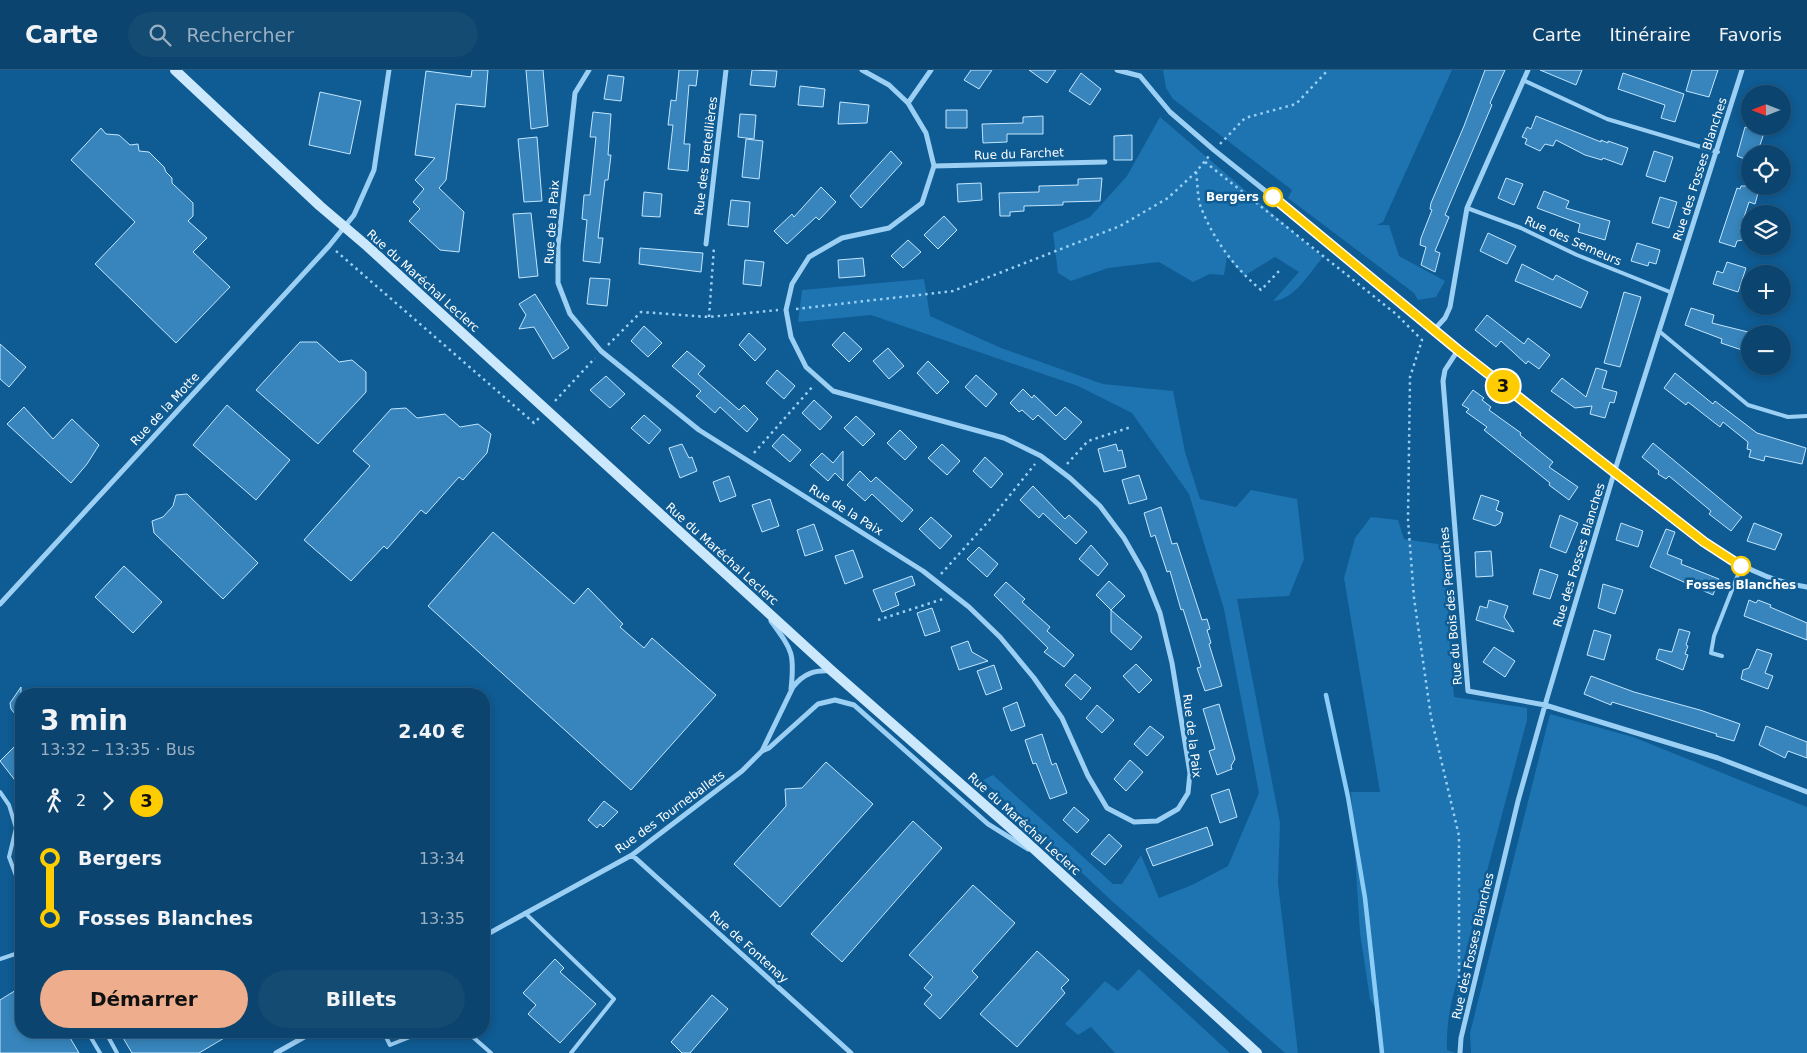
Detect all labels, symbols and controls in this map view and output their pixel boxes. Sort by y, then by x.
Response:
search box [128,12,478,57]
text: Carte [25,21,98,49]
icon: search [146,21,174,49]
text: Rechercher [186,24,294,46]
text: Carte [1532,24,1581,45]
text: Itinéraire [1609,24,1691,45]
text: Favoris [1719,24,1782,45]
north arrow [1741,85,1791,135]
map controls [1741,85,1791,375]
street label: Rue des Bretellières [692,96,720,216]
street label: Rue des Fosses Blanches [1670,96,1730,242]
street label: Rue du Farchet [974,145,1064,163]
button: locate [1741,145,1791,195]
street label: Rue de la Paix [542,179,562,265]
marker: Bergers [1263,187,1283,207]
place label: Bergers [1206,190,1259,204]
button: layers [1741,205,1791,255]
street label: Rue des Semeurs [1522,213,1624,269]
street label: Rue du Maréchal Leclerc [364,227,482,335]
button: + [1741,265,1791,315]
button: − [1741,325,1791,375]
street label: Rue de la Motte [128,370,202,448]
line badge: 3 [1487,370,1519,402]
text: 3 [1497,375,1509,396]
street label: Rue des Fosses Blanches [1550,481,1608,629]
street label: Rue de la Paix [807,482,885,538]
street label: Rue du Maréchal Leclerc [663,500,781,608]
street label: Rue du Bois des Perruches [1437,526,1465,686]
marker: Fosses Blanches [1731,556,1751,576]
place label: Fosses Blanches [1686,578,1796,592]
street label: Rue de la Paix [1180,693,1204,779]
text: 3 min [40,704,128,737]
text: 2.40 € [398,720,465,742]
text: 13:32 – 13:35 · Bus [40,740,195,759]
street label: Rue des Tourneballets [613,768,727,856]
street label: Rue du Maréchal Leclerc [965,770,1083,878]
icon: walk [40,787,68,815]
icon: forward [94,787,122,815]
text: 3 [140,790,153,811]
text: 2 [76,791,86,810]
text: Bergers [78,847,162,869]
text: 13:34 [419,849,465,868]
street label: Rue des Fosses Blanches [1449,871,1497,1021]
text: Fosses Blanches [78,907,253,929]
street label: Rue de Fontenay [707,908,791,986]
text: 13:35 [419,909,465,928]
button: Démarrer [40,970,248,1028]
button: Billets [258,970,465,1028]

